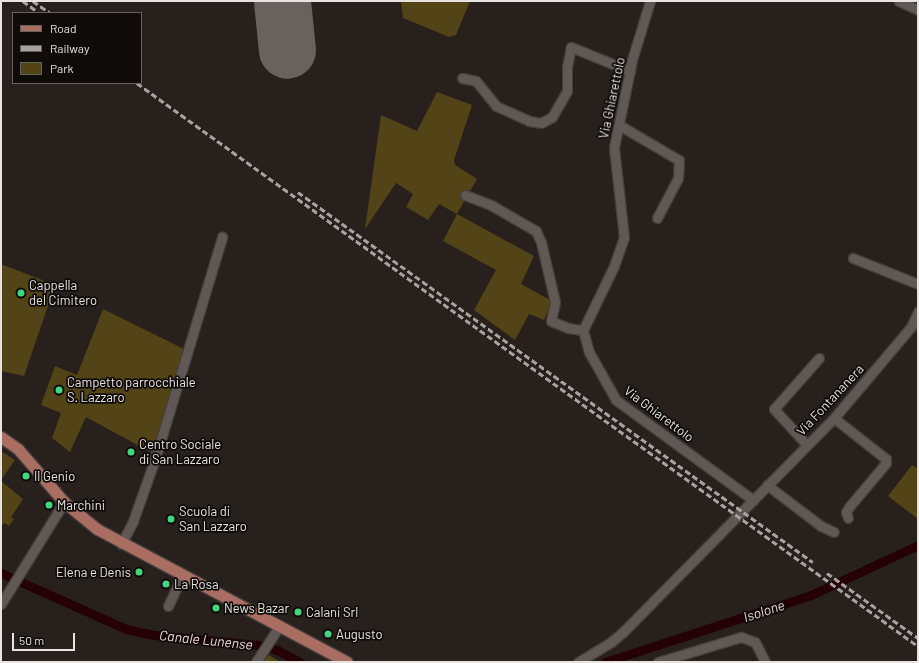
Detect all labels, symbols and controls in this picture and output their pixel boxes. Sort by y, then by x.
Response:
legend [12,12,142,84]
text: Road [50,21,77,35]
text: Railway [50,41,89,55]
street label: Via Ghiarettolo [596,56,628,140]
text: Park [50,61,74,75]
place label: Cappella del Cimitero [29,278,97,309]
marker: Cappella del Cimitero [16,288,26,298]
street label: Via Fontananera [793,361,867,439]
place label: Campetto parrocchiale S. Lazzaro [67,375,196,406]
street label: Via Ghiarettolo [621,383,697,445]
marker: Campetto parrocchiale S. Lazzaro [54,385,64,395]
place label: Centro Sociale di San Lazzaro [139,437,221,468]
marker: Centro Sociale di San Lazzaro [126,447,136,457]
place label: Il Genio [34,468,75,484]
marker: Il Genio [21,471,31,481]
place label: Marchini [57,497,105,513]
marker: Marchini [44,500,54,510]
place label: Scuola di San Lazzaro [179,504,247,535]
marker: Scuola di San Lazzaro [166,514,176,524]
place label: Elena e Denis [56,564,131,580]
marker: Elena e Denis [134,567,144,577]
place label: La Rosa [174,576,219,592]
marker: La Rosa [161,579,171,589]
water label: Isolone [741,596,787,626]
place label: News Bazar [224,600,289,616]
marker: News Bazar [211,603,221,613]
place label: Calani Srl [306,604,358,620]
marker: Calani Srl [293,607,303,617]
scale bar [14,625,77,651]
place label: Augusto [336,626,383,642]
water label: Canale Lunense [158,627,254,653]
marker: Augusto [323,629,333,639]
text: 50 m [19,633,44,647]

